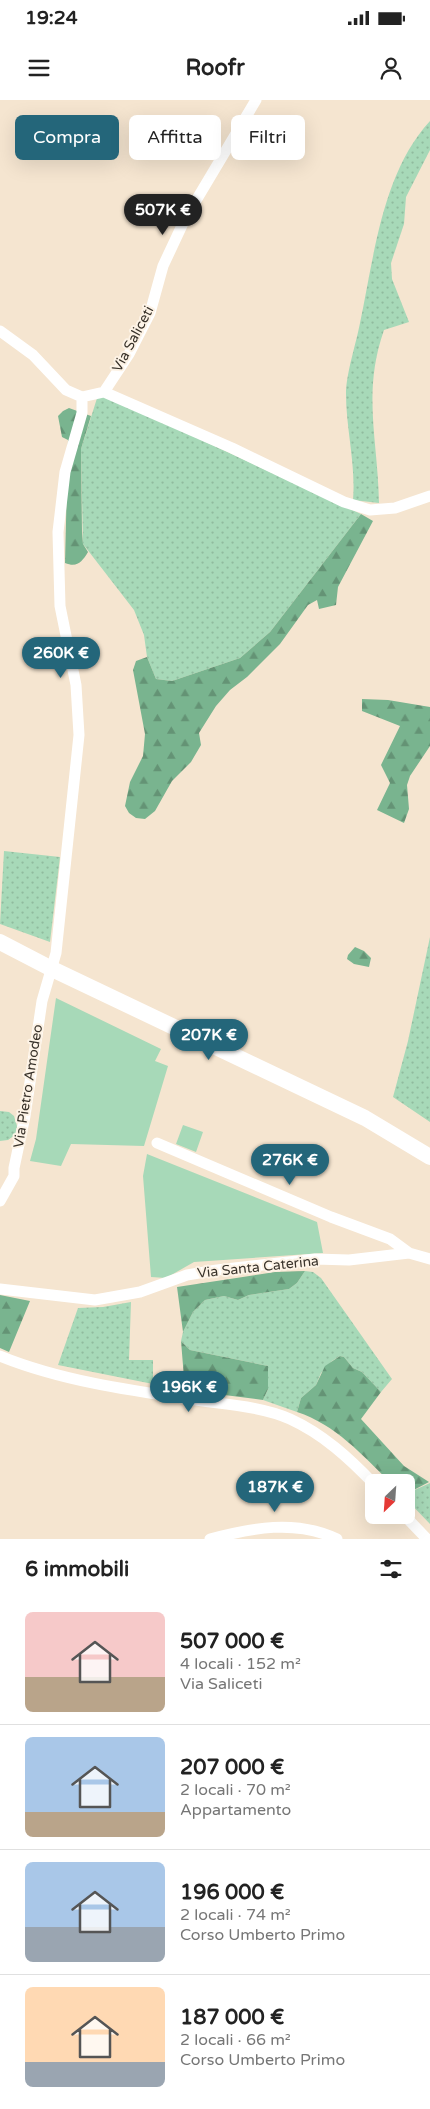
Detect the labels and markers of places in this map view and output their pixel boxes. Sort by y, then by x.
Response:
pin: 507K € [122,194,204,236]
pin: 260K € [20,636,102,679]
pin: 207K € [168,1018,250,1061]
pin: 276K € [249,1144,331,1186]
pin: 196K € [148,1370,230,1413]
pin: 187K € [234,1470,316,1513]

